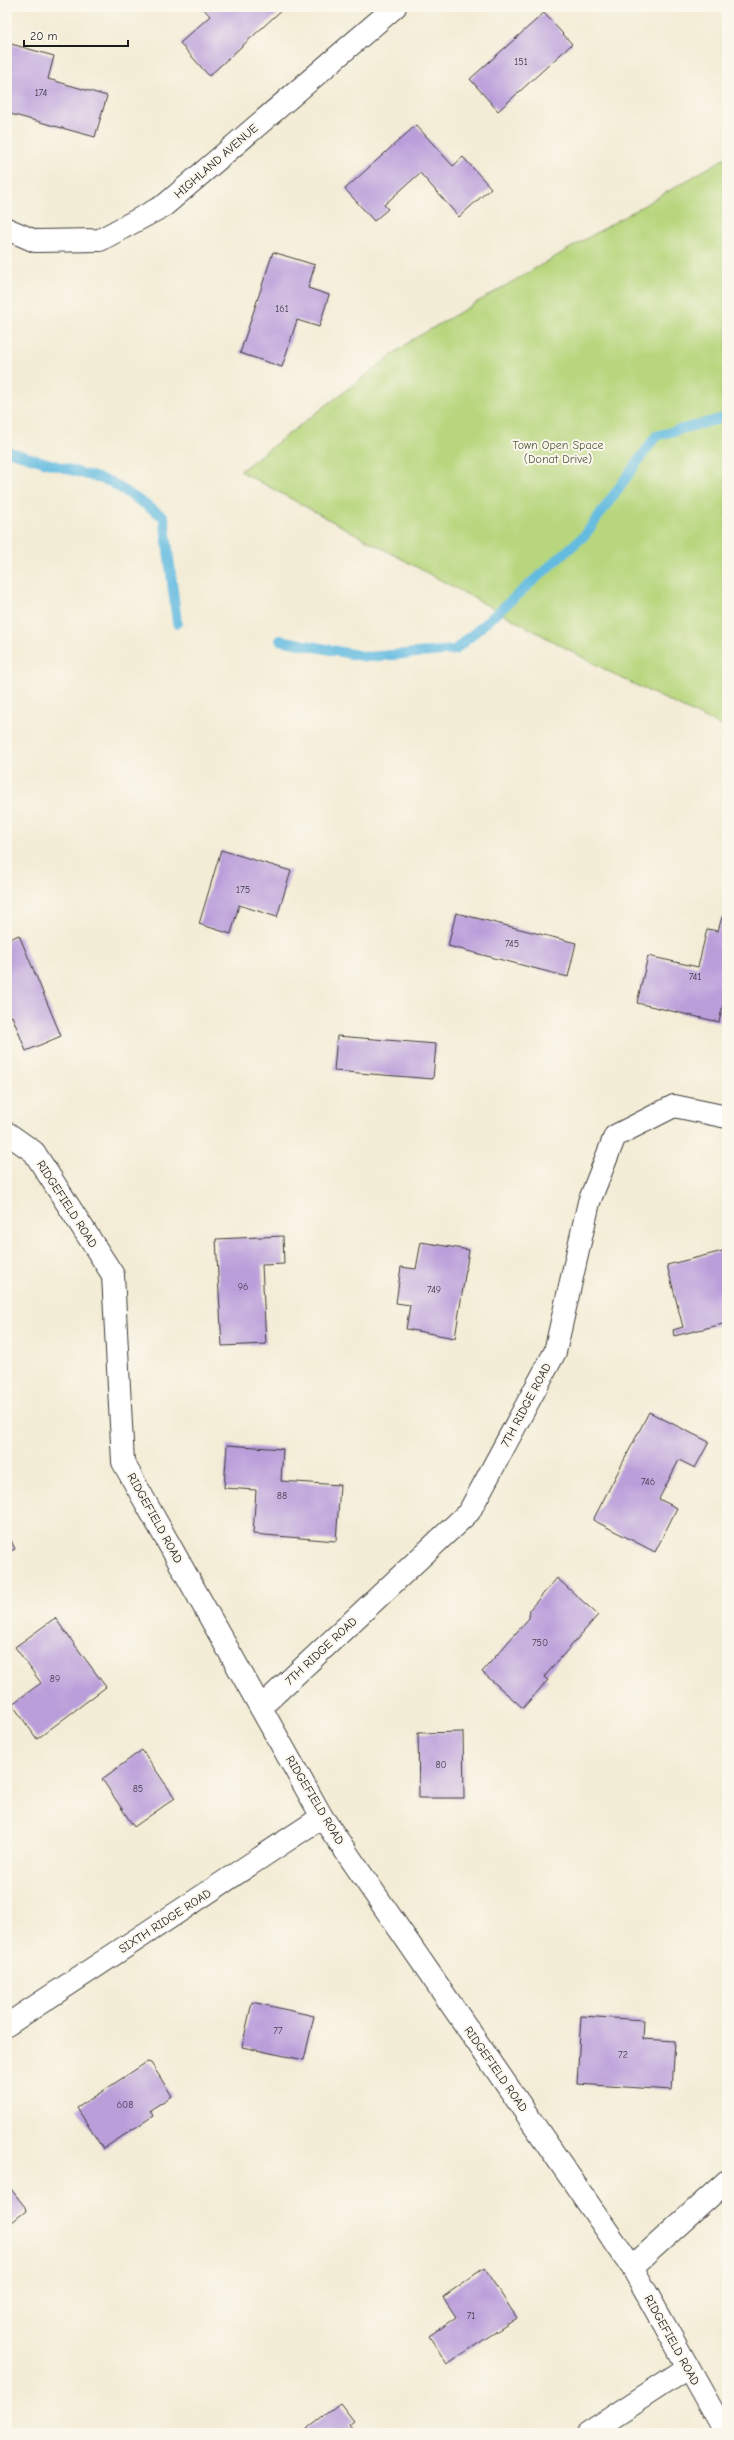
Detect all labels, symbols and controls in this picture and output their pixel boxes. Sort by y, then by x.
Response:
scale bar [24,22,128,48]
text: 20 m [30,29,58,43]
house number: 151 [514,56,528,68]
house number: 174 [35,87,48,99]
street label: HIGHLAND AVENUE [171,121,261,201]
house number: 161 [275,303,289,315]
park label: Town Open Space (Donat Drive) [513,438,603,466]
house number: 175 [236,884,250,896]
house number: 745 [505,938,519,950]
house number: 741 [689,971,701,983]
street label: RIDGEFIELD ROAD [34,1158,100,1250]
house number: 96 [238,1281,248,1293]
house number: 749 [427,1284,441,1296]
street label: 7TH RIDGE ROAD [498,1361,554,1449]
street label: RIDGEFIELD ROAD [124,1470,186,1566]
house number: 746 [641,1476,655,1488]
house number: 88 [277,1490,287,1502]
street label: 7TH RIDGE ROAD [282,1614,360,1688]
house number: 750 [532,1637,548,1649]
house number: 89 [50,1673,60,1685]
street label: RIDGEFIELD ROAD [283,1753,347,1847]
house number: 80 [435,1759,447,1771]
house number: 85 [133,1783,143,1795]
street label: SIXTH RIDGE ROAD [116,1886,214,1956]
street label: RIDGEFIELD ROAD [461,2024,531,2114]
house number: 77 [273,2025,283,2037]
house number: 72 [618,2049,628,2061]
house number: 608 [117,2099,133,2111]
street label: RIDGEFIELD ROAD [641,2292,703,2388]
house number: 71 [467,2310,475,2322]

